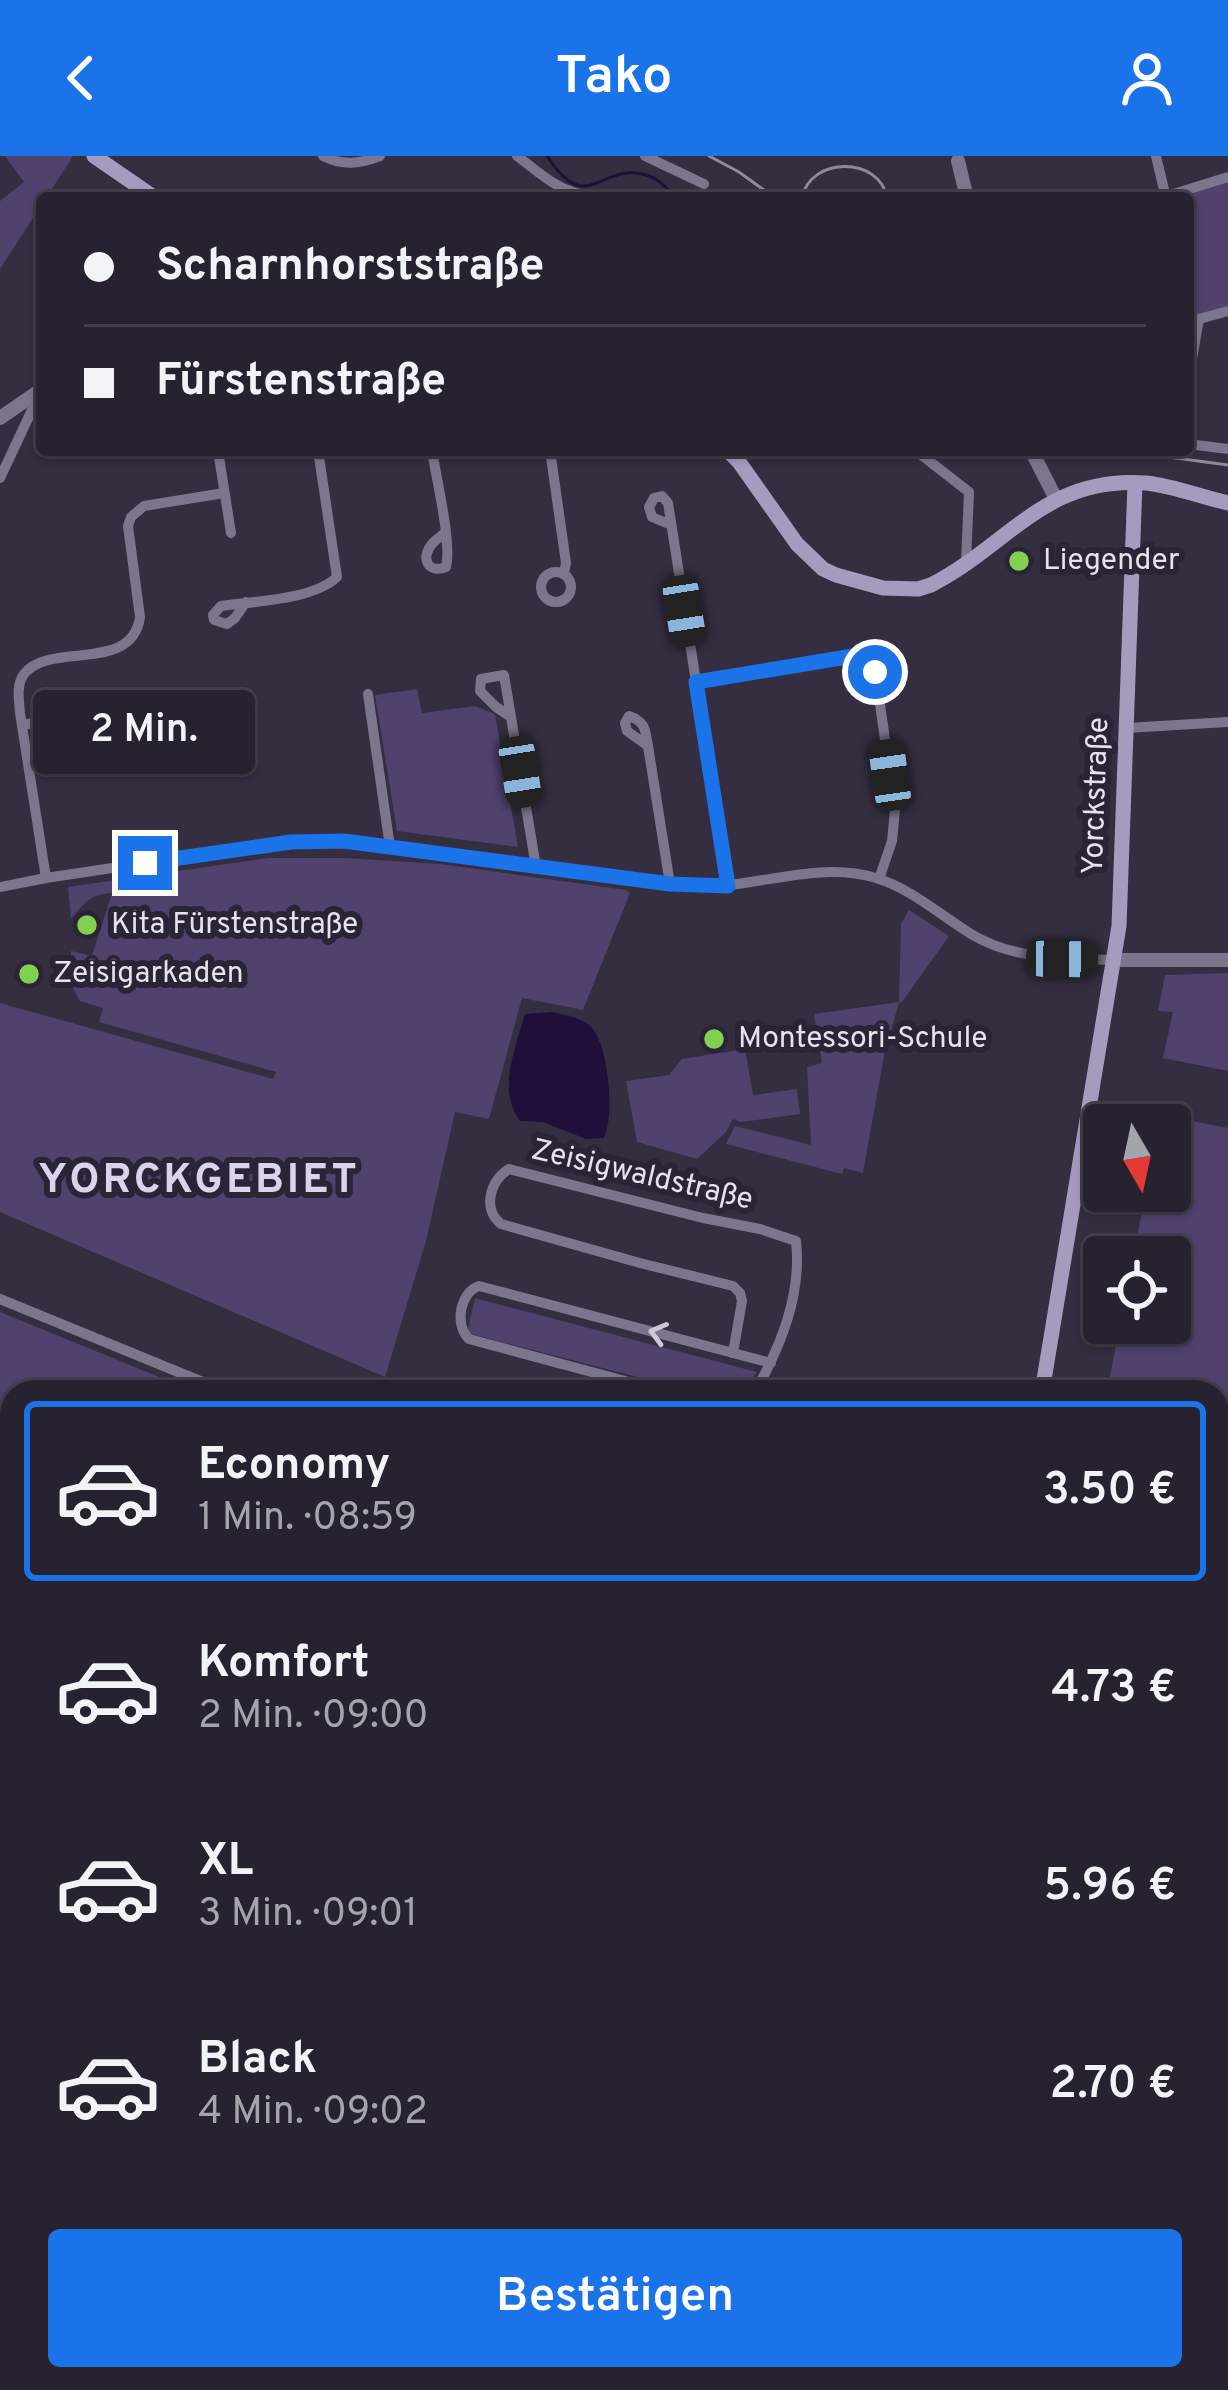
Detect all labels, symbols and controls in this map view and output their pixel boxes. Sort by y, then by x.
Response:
text: Tako [556,44,672,113]
icon: back [48,45,114,111]
icon: person [1114,45,1180,111]
text: Scharnhorststraße [156,239,544,296]
text: Fürstenstraße [156,354,446,411]
place label: Liegender [1043,543,1180,580]
marker: Liegender [1006,548,1032,574]
car [661,573,707,649]
route start [848,645,902,699]
callout: 2 Min. [34,689,256,773]
text: 2 Min. [90,707,198,756]
street label: Yorckstraße [1076,717,1118,875]
car [497,734,543,810]
car [867,737,913,813]
route end [118,836,172,890]
place label: Kita Fürstenstraße [111,907,358,944]
marker: Kita Fürstenstraße [74,912,100,938]
car [1026,940,1098,978]
place label: Zeisigarkaden [53,956,244,993]
marker: Zeisigarkaden [16,961,42,987]
place label: Montessori-Schule [738,1021,987,1058]
marker: Montessori-Schule [701,1026,727,1052]
north arrow [1083,1104,1191,1212]
map controls [1083,1104,1191,1344]
street label: Zeisigwaldstraße [528,1133,756,1219]
district label: YORCKGEBIET [38,1155,360,1208]
button: locate [1083,1236,1191,1344]
one-way arrow [648,1323,669,1348]
icon: car [54,1437,162,1545]
text: Economy [198,1438,390,1495]
text: 3.50 € [1043,1463,1176,1520]
text: 1 Min. · 08:59 [198,1495,417,1544]
icon: car [54,1635,162,1743]
text: Komfort [198,1636,370,1693]
text: 4.73 € [1051,1661,1176,1718]
text: 2 Min. · 09:00 [198,1693,429,1742]
icon: car [54,1833,162,1941]
text: XL [198,1834,253,1891]
text: 5.96 € [1044,1859,1176,1916]
text: 3 Min. · 09:01 [198,1891,418,1940]
icon: car [54,2031,162,2139]
text: Black [198,2032,317,2089]
text: 2.70 € [1050,2057,1176,2114]
text: 4 Min. · 09:02 [198,2089,428,2138]
button: Bestätigen [48,2229,1182,2367]

